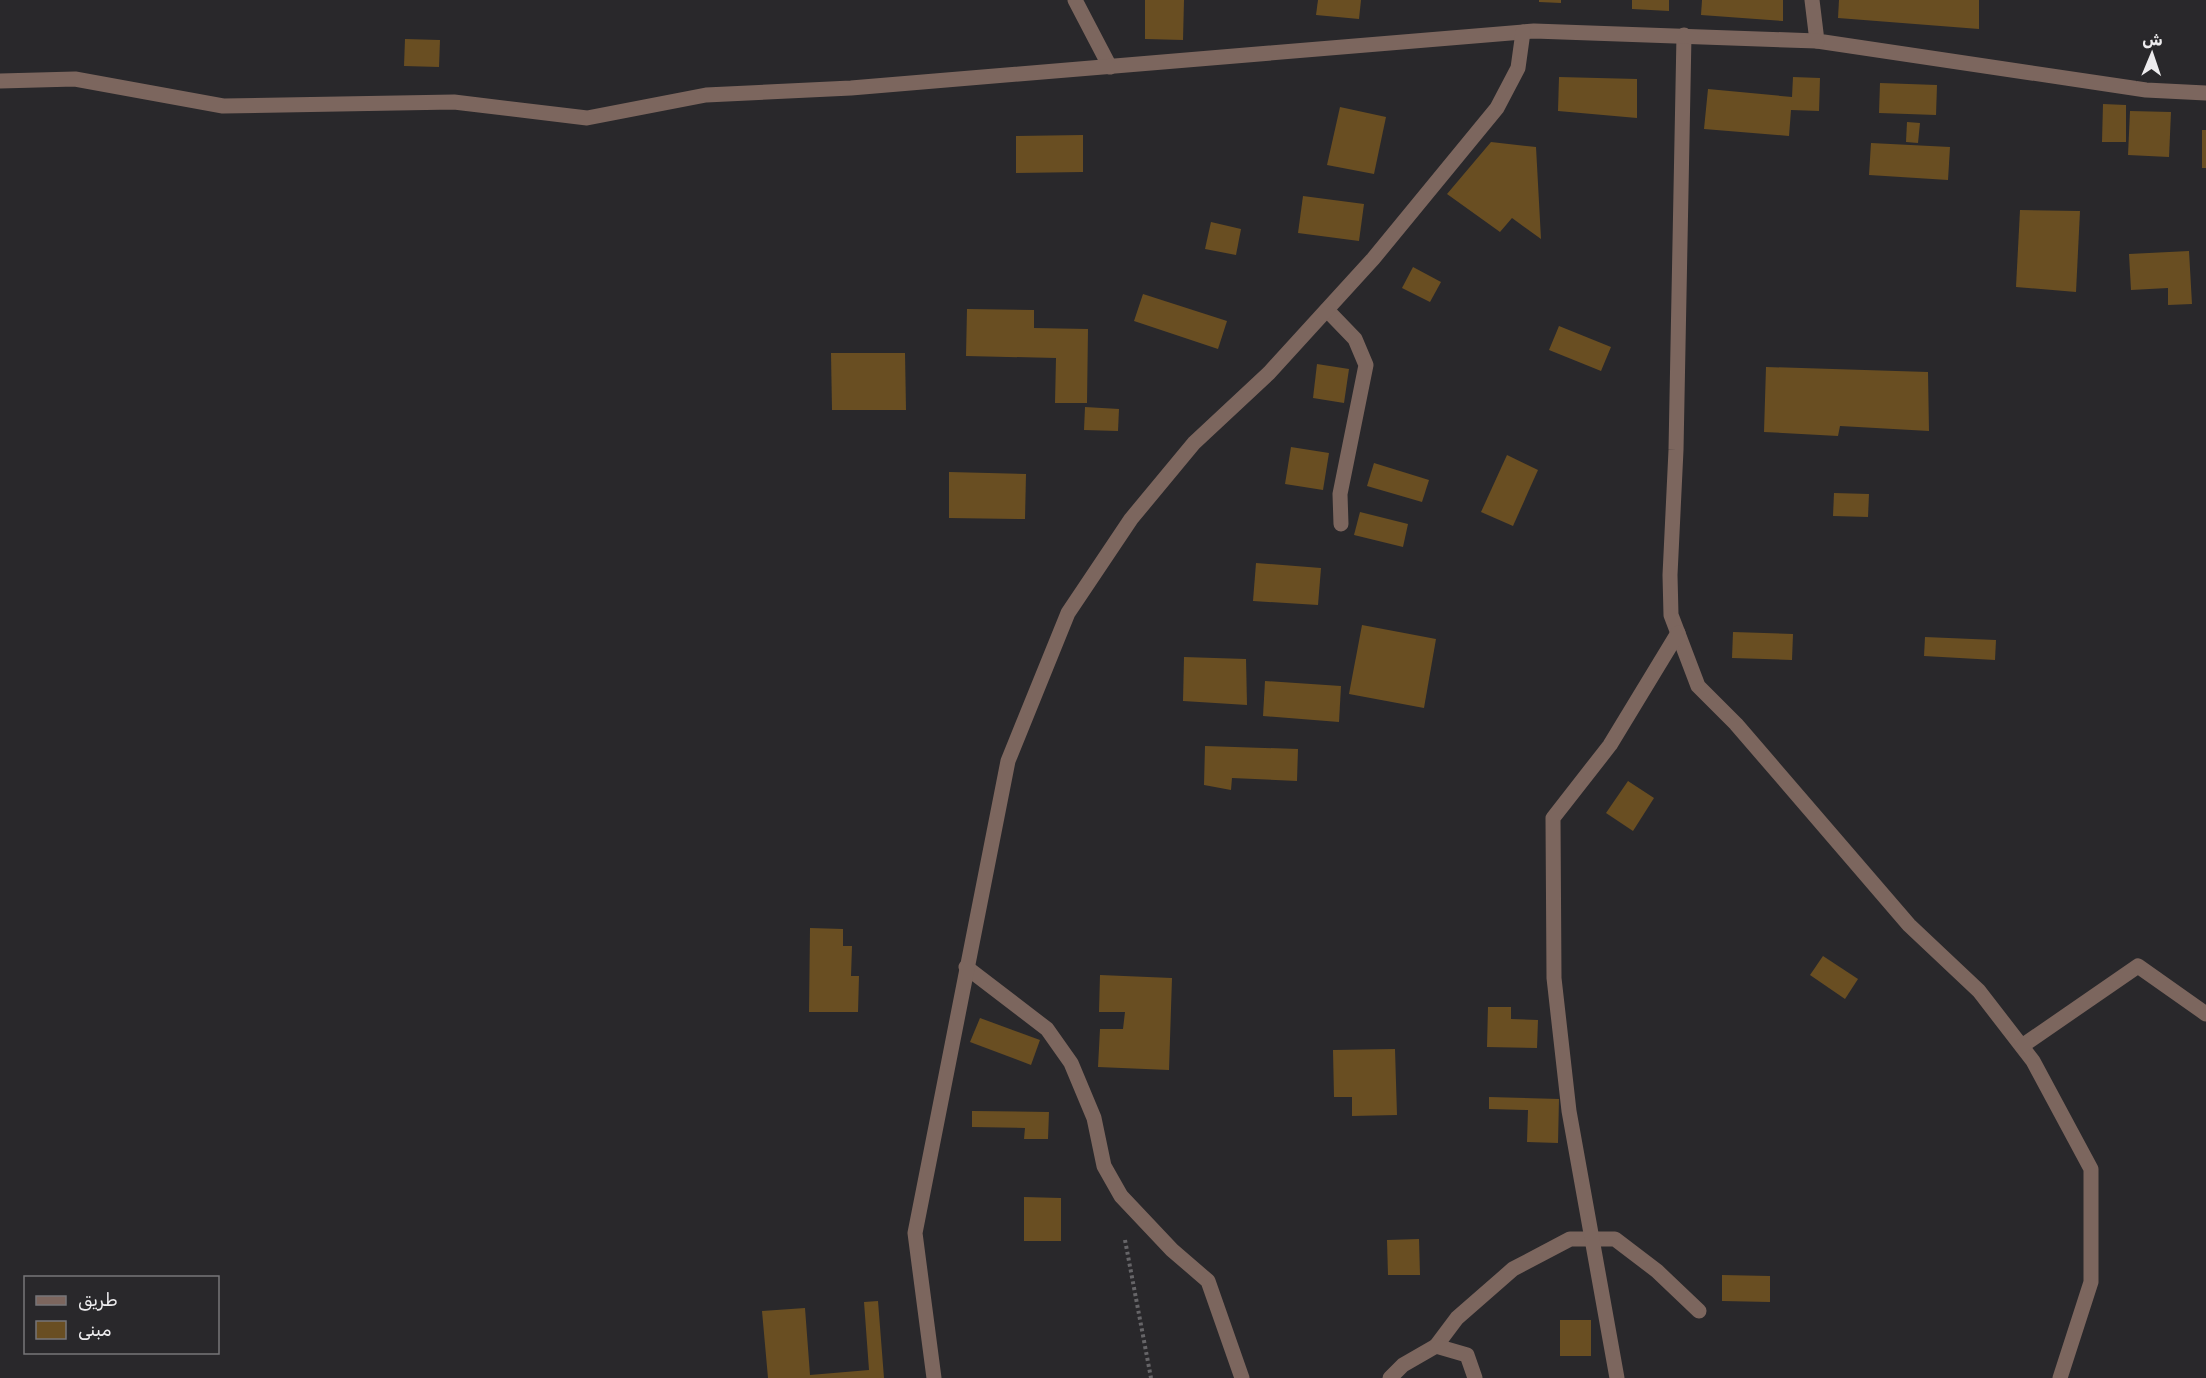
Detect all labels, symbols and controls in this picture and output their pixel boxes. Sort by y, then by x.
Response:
north arrow [2122,24,2182,84]
text: ش [2142,30,2163,49]
legend [24,1276,219,1354]
text: طريق [78,1289,118,1311]
text: مبنى [78,1319,112,1341]

